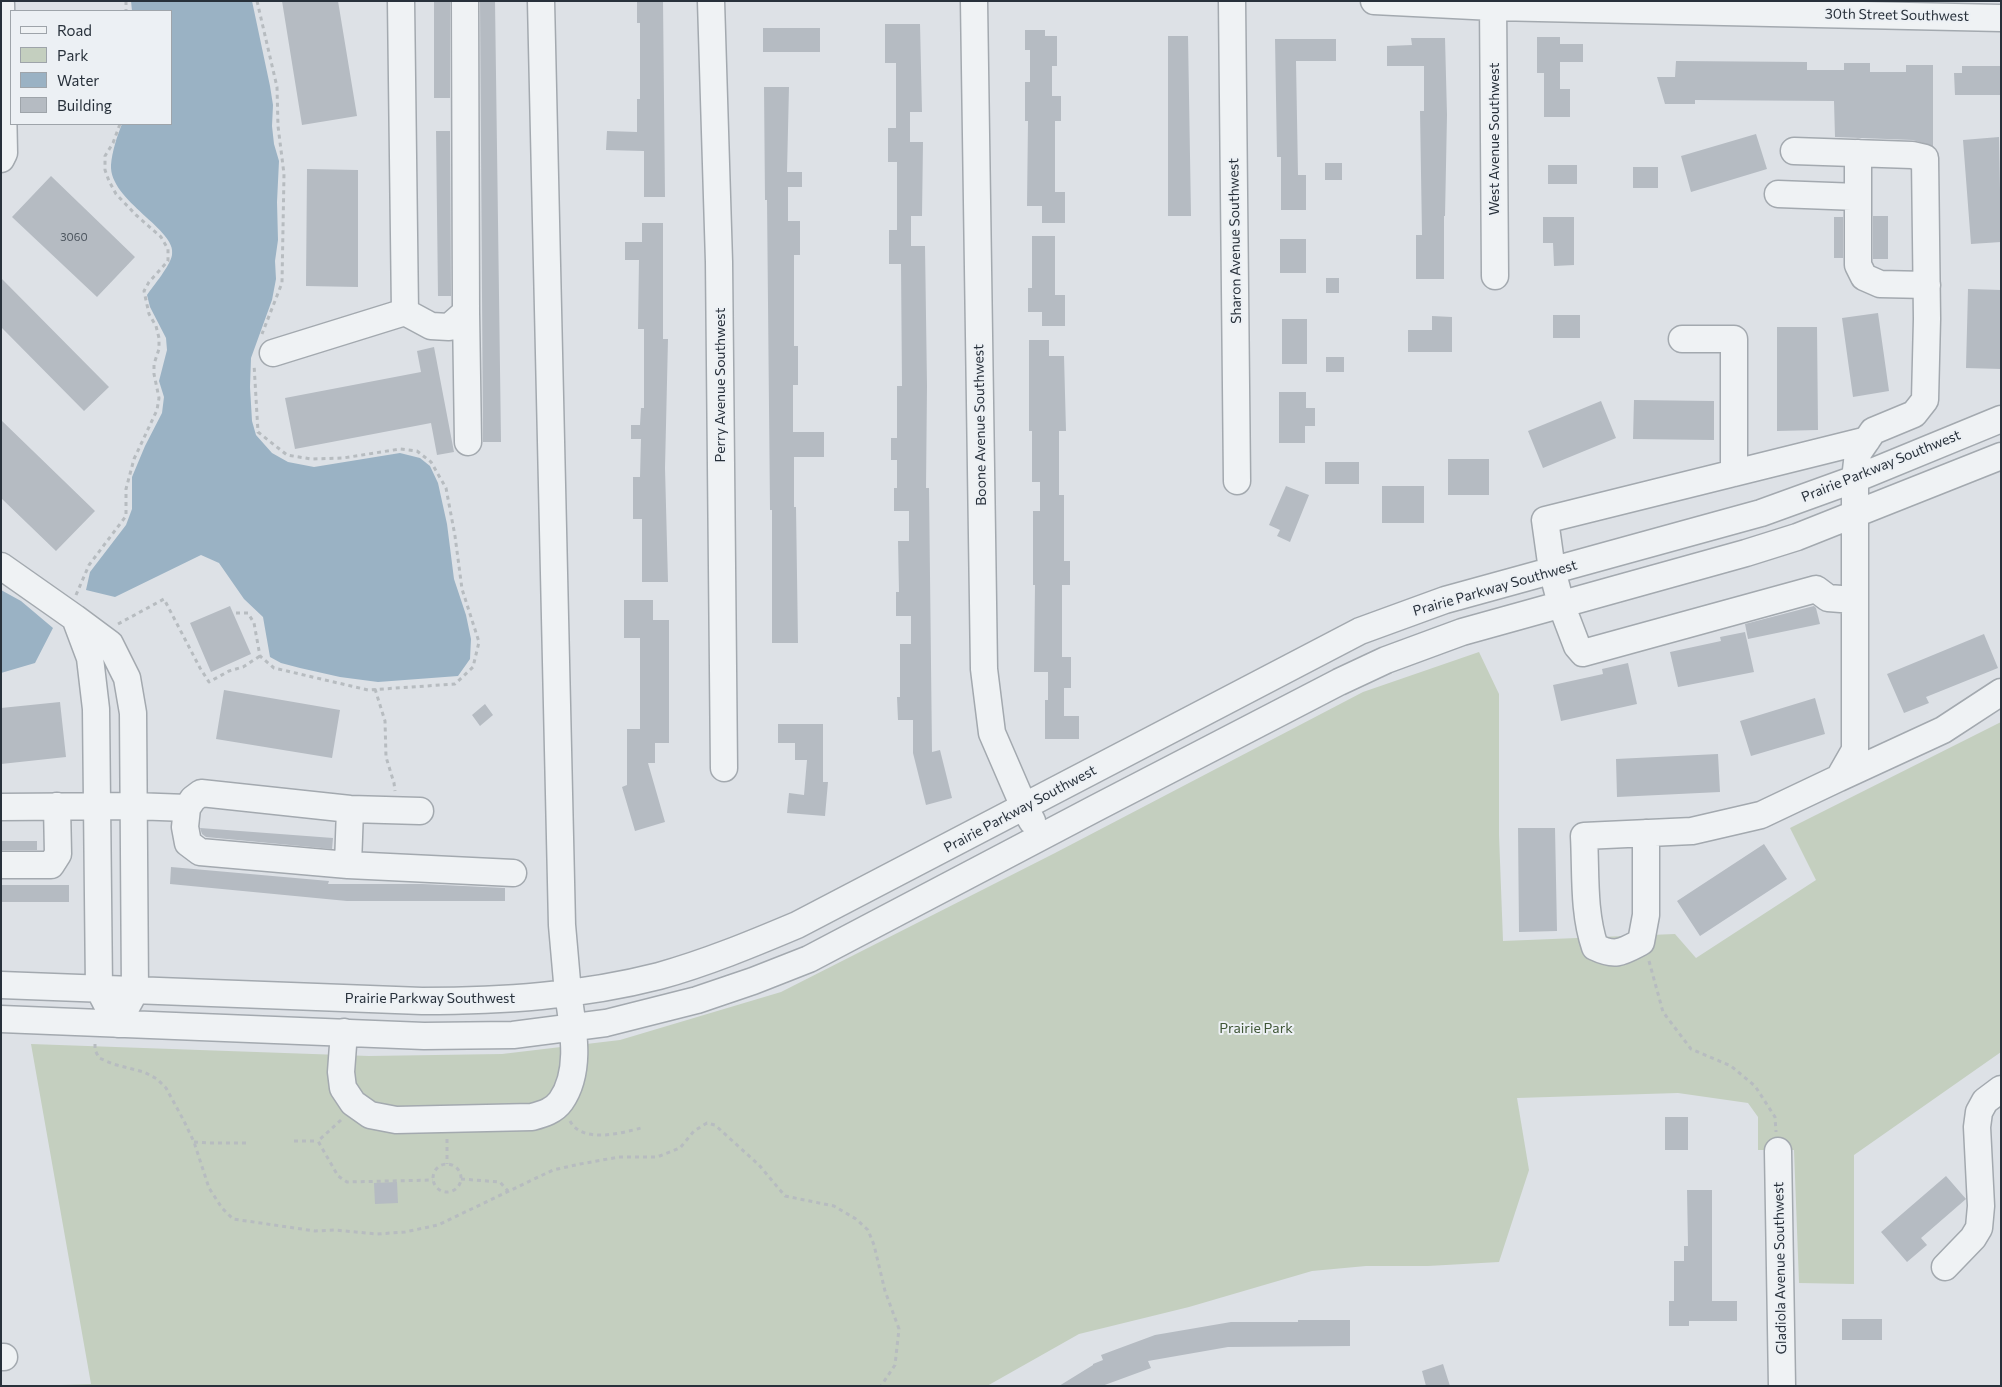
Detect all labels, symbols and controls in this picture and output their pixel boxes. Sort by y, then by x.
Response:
street label: 30th Street Southwest [1825,5,1969,25]
legend [10,10,172,125]
text: Road [57,21,92,39]
text: Park [57,46,88,64]
street label: West Avenue Southwest [1486,62,1502,216]
text: Water [57,71,99,89]
text: Building [57,96,112,114]
street label: Sharon Avenue Southwest [1225,158,1245,324]
house number: 3060 [60,230,88,244]
street label: Perry Avenue Southwest [712,308,728,462]
street label: Boone Avenue Southwest [970,344,990,506]
street label: Prairie Parkway Southwest [1799,426,1963,506]
street label: Prairie Parkway Southwest [1411,556,1579,620]
street label: Prairie Parkway Southwest [941,762,1099,856]
street label: Prairie Parkway Southwest [345,990,515,1006]
park label: Prairie Park [1219,1020,1293,1036]
street label: Gladiola Avenue Southwest [1770,1182,1790,1354]

